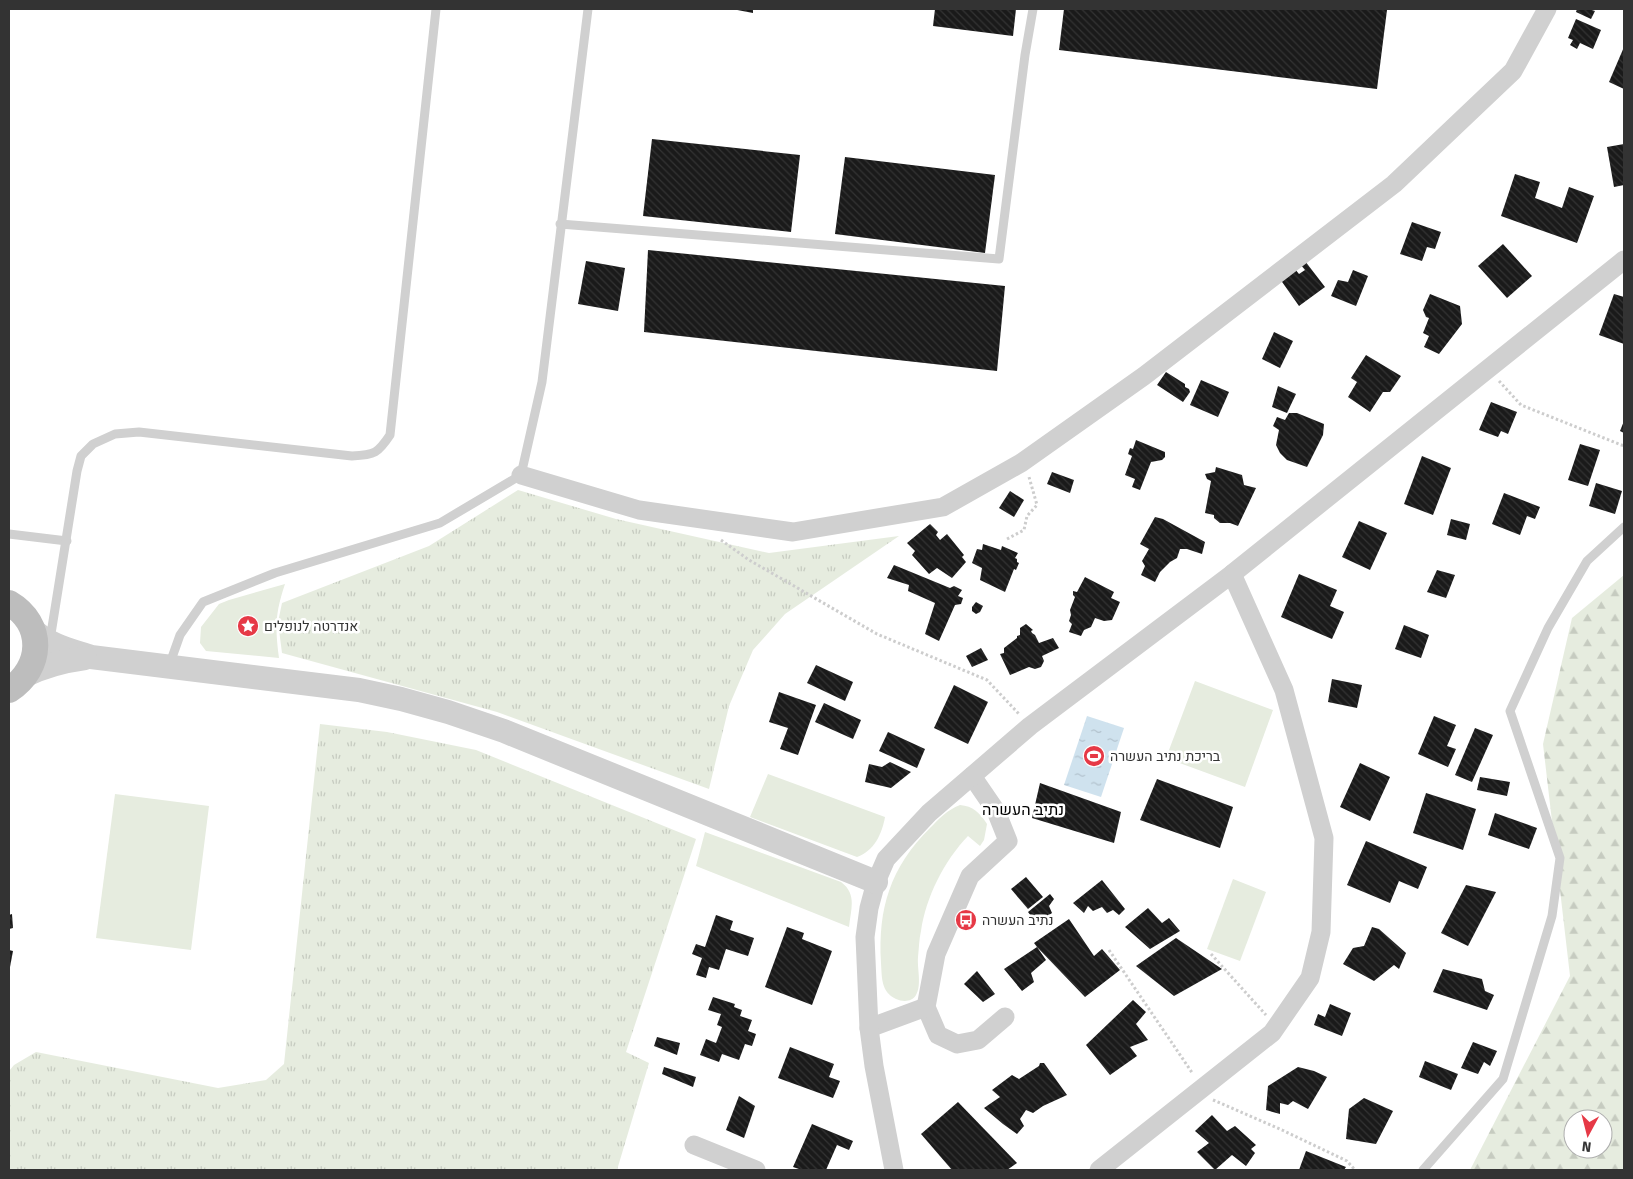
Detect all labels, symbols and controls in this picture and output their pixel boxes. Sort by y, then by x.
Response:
place icon: אנדרטה לנופלים [236,614,260,638]
place label: אנדרטה לנופלים [264,618,358,635]
sports icon: בריכת נתיב העשרה [1082,744,1106,768]
place label: בריכת נתיב העשרה [1110,748,1221,765]
district label: נתיב העשרה [982,800,1064,819]
bus stop icon: נתיב העשרה [954,908,978,932]
place label: נתיב העשרה [982,912,1054,929]
north arrow [1563,1109,1613,1159]
text: N [1581,1137,1592,1155]

